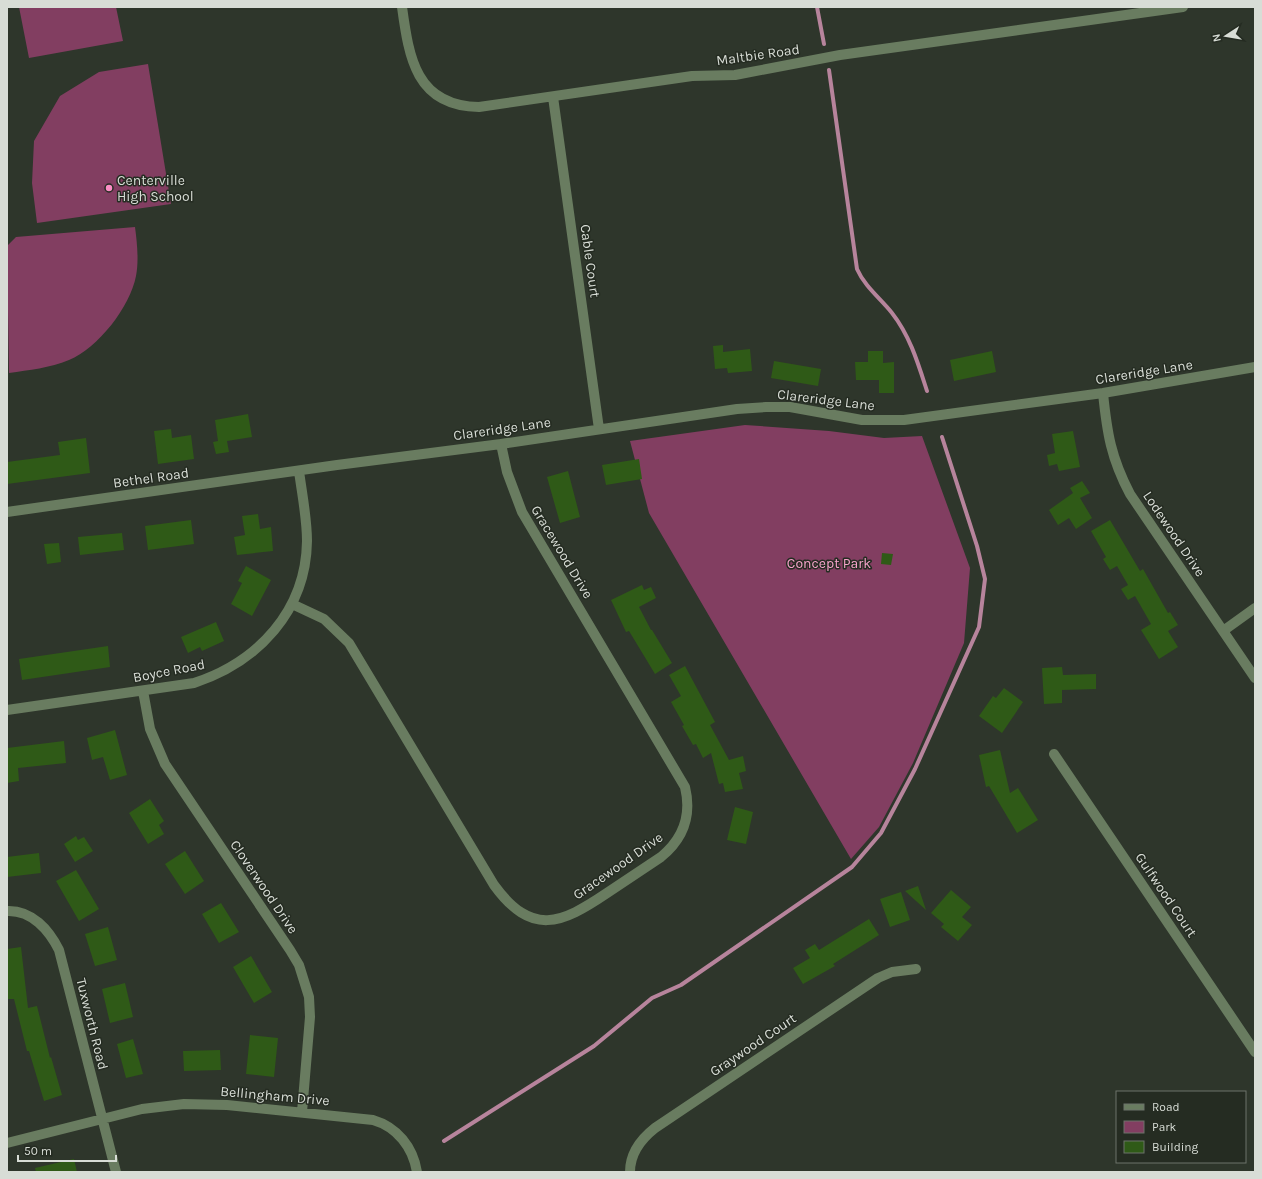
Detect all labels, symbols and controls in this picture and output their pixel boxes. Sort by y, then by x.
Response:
north arrow [1206,16,1246,56]
text: N [1210,33,1224,43]
street label: Maltbie Road [715,41,801,69]
place label: Centerville High School [117,172,194,205]
marker: Centerville High School [104,183,114,193]
street label: Cable Court [576,223,604,299]
street label: Clareridge Lane [1094,356,1194,388]
street label: Clareridge Lane [776,386,876,414]
street label: Clareridge Lane [452,414,552,444]
street label: Bethel Road [112,464,190,492]
street label: Lodewood Drive [1139,488,1209,580]
street label: Gracewood Drive [527,502,597,602]
park label: Concept Park [787,555,871,572]
street label: Boyce Road [132,656,206,686]
street label: Gracewood Drive [570,829,666,903]
street label: Cloverwood Drive [226,837,302,937]
street label: Gulfwood Court [1131,849,1201,941]
street label: Tuxworth Road [72,976,112,1072]
street label: Graywood Court [707,1010,799,1080]
street label: Bellingham Drive [220,1083,330,1109]
legend [1116,1091,1246,1163]
text: Road [1152,1100,1180,1114]
text: Park [1152,1120,1177,1134]
scale bar [18,1137,116,1163]
text: Building [1152,1140,1199,1154]
text: 50 m [24,1144,52,1158]

